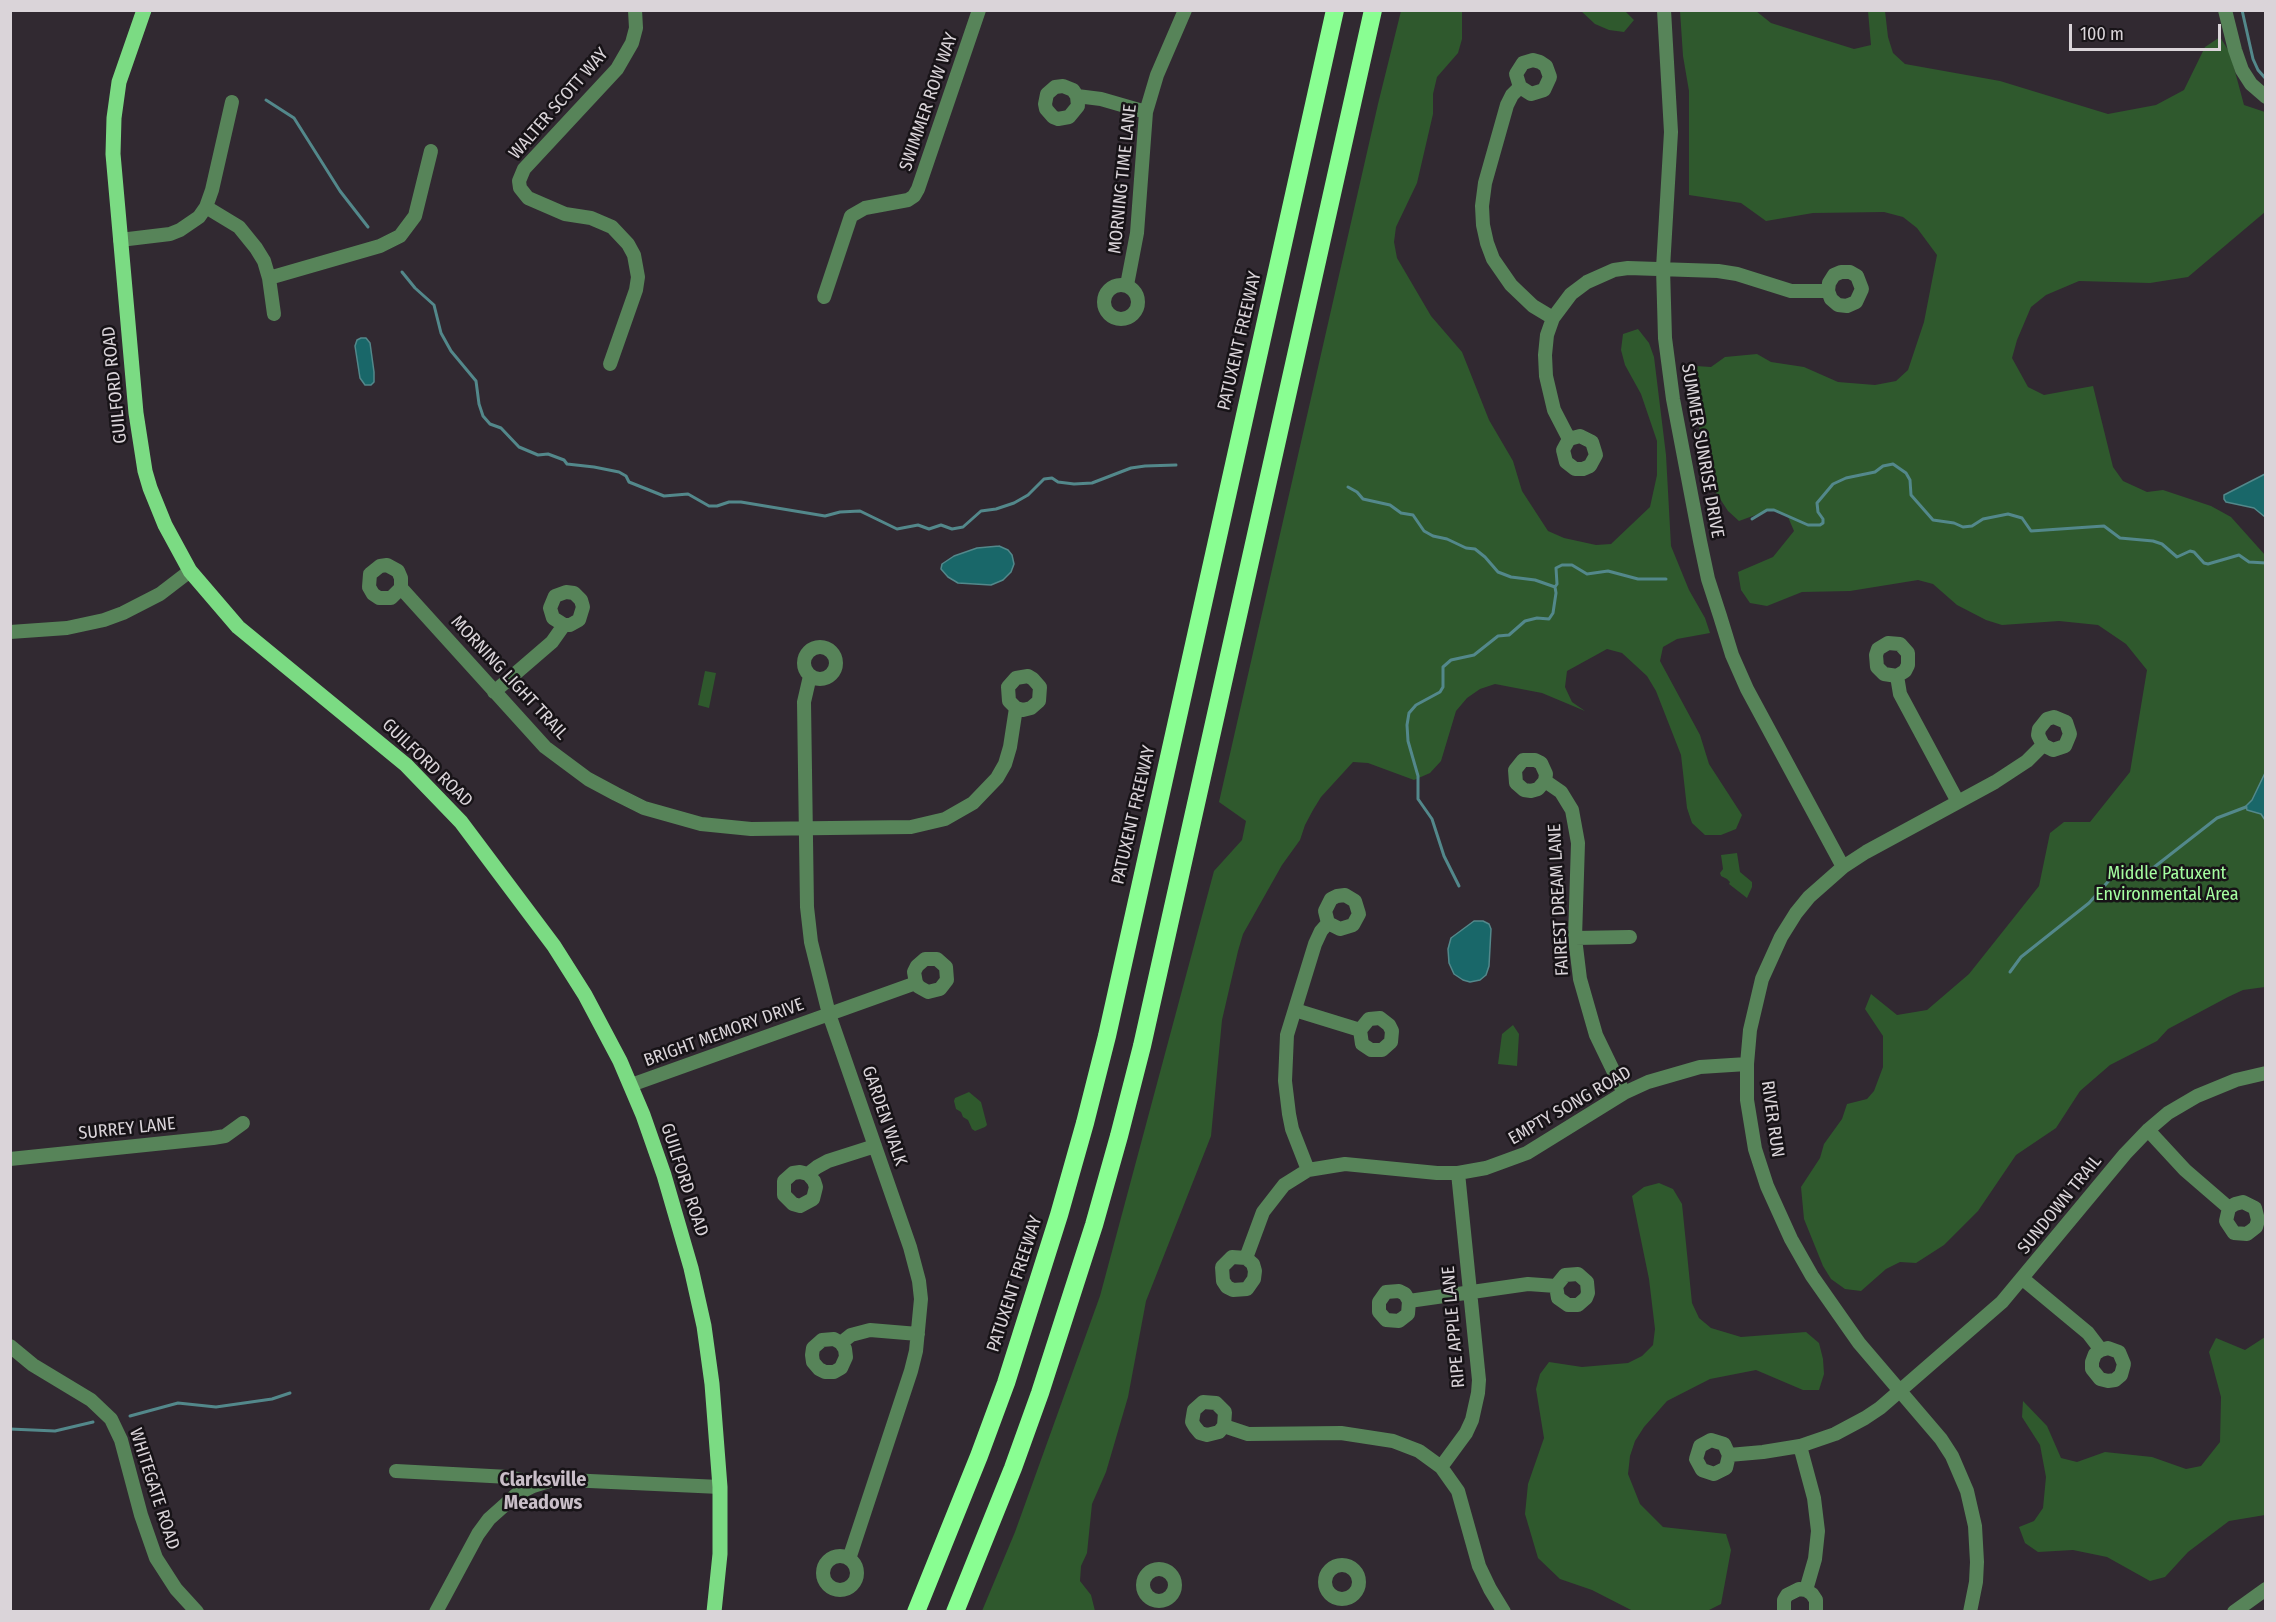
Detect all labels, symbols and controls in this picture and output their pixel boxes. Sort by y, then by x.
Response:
scale bar [2072,12,2224,50]
text: 100 m [2080,23,2124,45]
street label: SWIMMER ROW WAY [895,30,963,174]
street label: WALTER SCOTT WAY [505,44,613,164]
street label: MORNING TIME LANE [1104,103,1142,255]
street label: PATUXENT FREEWAY [1213,269,1267,413]
street label: GUILFORD ROAD [98,325,132,445]
street label: SUMMER SUNRISE DRIVE [1676,362,1728,540]
street label: MORNING LIGHT TRAIL [446,612,572,744]
street label: GUILFORD ROAD [377,714,477,812]
street label: PATUXENT FREEWAY [1107,743,1161,887]
street label: FAIREST DREAM LANE [1544,823,1574,977]
park label: Middle Patuxent Environmental Area [2095,863,2239,906]
street label: BRIGHT MEMORY DRIVE [641,994,807,1072]
street label: EMPTY SONG ROAD [1505,1062,1635,1150]
street label: GARDEN WALK [857,1063,911,1169]
street label: RIVER RUN [1756,1079,1788,1159]
street label: SURREY LANE [77,1113,177,1145]
street label: GUILFORD ROAD [656,1121,712,1239]
street label: SUNDOWN TRAIL [2013,1151,2107,1259]
street label: PATUXENT FREEWAY [983,1213,1047,1355]
street label: RIPE APPLE LANE [1438,1265,1470,1389]
street label: WHITEGATE ROAD [124,1426,184,1552]
district label: Clarksville Meadows [500,1468,586,1515]

